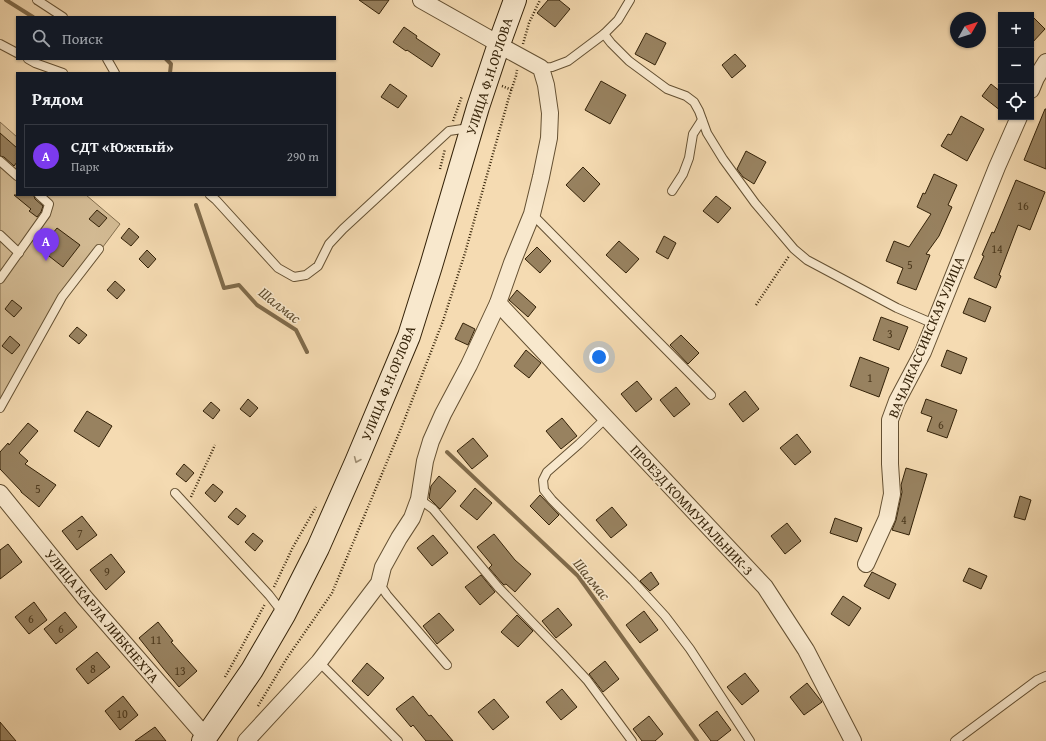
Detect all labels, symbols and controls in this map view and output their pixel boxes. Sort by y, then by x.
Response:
north arrow [950,12,986,48]
map controls [998,12,1034,120]
button: + [998,12,1034,48]
street label: УЛИЦА Ф.Н.ОРЛОВА [461,14,518,137]
search box [16,16,336,60]
icon: search [30,27,52,49]
text: Поиск [62,28,103,49]
button: − [998,48,1034,84]
button: locate [998,84,1034,120]
text: Рядом [32,86,83,111]
text: СДТ «Южный» [71,136,174,157]
text: A [42,147,50,166]
text: 290 m [287,147,319,166]
text: Парк [71,157,99,176]
house number: 16 [1017,197,1029,214]
pin: A [33,228,59,261]
house number: 14 [991,240,1003,257]
street label: ВАЧАЛКАССИНСКАЯ УЛИЦА [883,253,969,421]
house number: 5 [907,256,913,273]
water label: Шалмас [254,282,306,329]
street label: УЛИЦА Ф.Н.ОРЛОВА [356,322,420,444]
house number: 3 [887,325,893,342]
your location [589,347,609,367]
house number: 1 [867,369,873,386]
house number: 6 [938,416,944,433]
street label: ПРОЕЗД КОММУНАЛЬНИК-3 [626,440,758,580]
one-way arrow [354,456,362,464]
house number: 5 [35,480,41,497]
house number: 4 [901,511,907,528]
house number: 7 [77,525,83,542]
street label: УЛИЦА КАРЛА ЛИБКНЕХТА [40,545,164,687]
water label: Шалмас [569,553,616,605]
house number: 9 [104,563,110,580]
house number: 6 [28,610,34,627]
house number: 6 [58,620,64,637]
house number: 11 [150,631,162,648]
house number: 8 [90,660,96,677]
house number: 13 [174,662,186,679]
house number: 10 [116,705,128,722]

